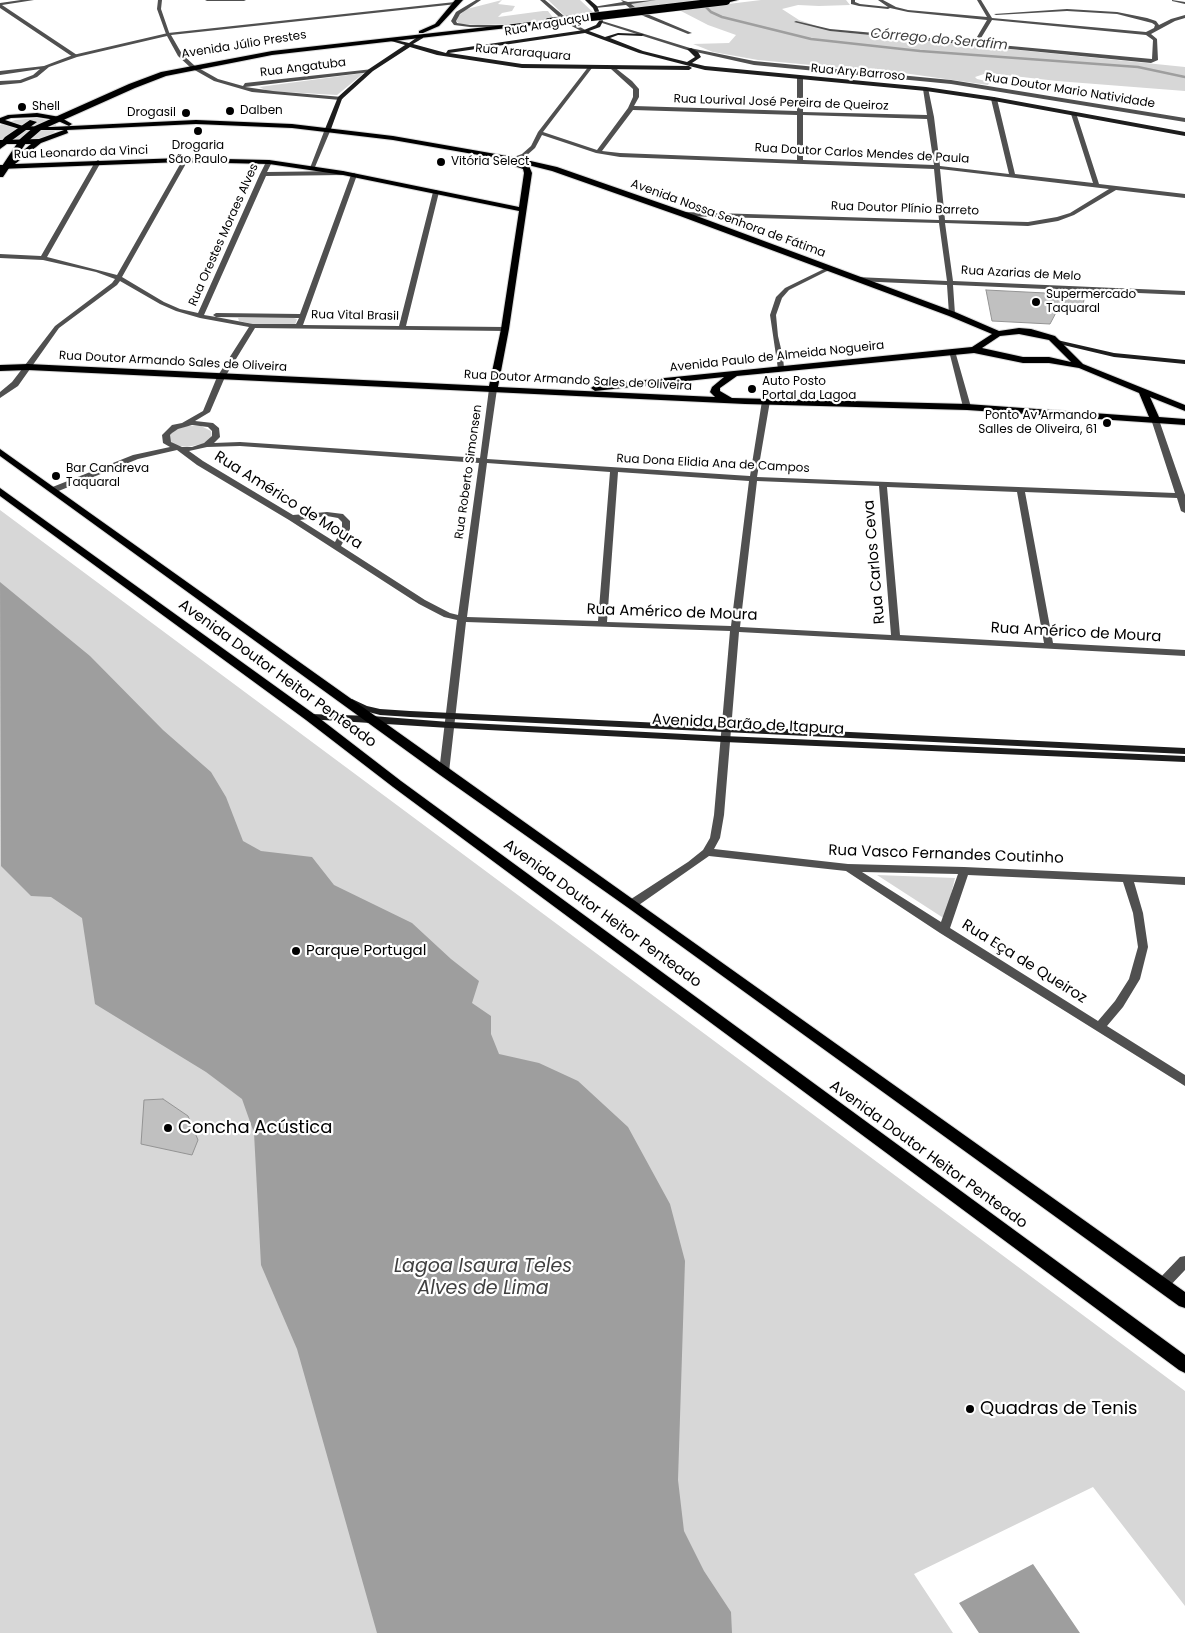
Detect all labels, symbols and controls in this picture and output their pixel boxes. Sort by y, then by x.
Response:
street label: Rua Araguaçu [503,10,591,40]
water label: Córrego do Serafim [869,26,1009,54]
street label: Avenida Júlio Prestes [180,28,308,62]
street label: Rua Araraquara [475,42,571,64]
street label: Rua Angatuba [259,56,347,80]
street label: Rua Ary Barroso [810,62,906,84]
street label: Rua Doutor Mario Natividade [984,70,1156,112]
street label: Rua Lourival José Pereira de Queiroz [673,92,889,114]
place label: Shell [32,100,60,114]
marker: Shell [16,101,28,113]
place label: Dalben [240,104,283,118]
marker: Dalben [224,105,236,117]
place label: Drogasil [127,106,176,120]
marker: Drogasil [180,107,192,119]
marker: Drogaria São Paulo [192,125,204,137]
place label: Drogaria São Paulo [168,139,228,167]
street label: Rua Doutor Carlos Mendes de Paula [754,141,970,167]
street label: Rua Leonardo da Vinci [14,143,148,163]
place label: Vitória Select [451,155,529,169]
marker: Vitória Select [435,156,447,168]
street label: Rua Orestes Moraes Alves [186,162,262,308]
street label: Avenida Nossa Senhora de Fátima [629,177,827,261]
street label: Rua Doutor Plínio Barreto [831,199,979,219]
street label: Rua Azarias de Melo [961,264,1081,284]
place label: Supermercado Taquaral [1046,288,1136,316]
marker: Supermercado Taquaral [1030,296,1042,308]
street label: Rua Vital Brasil [311,308,399,324]
street label: Avenida Paulo de Almeida Nogueira [669,339,885,375]
street label: Rua Doutor Armando Sales de Oliveira [59,349,287,375]
street label: Rua Doutor Armando Sales de Oliveira [464,368,692,394]
place label: Auto Posto Portal da Lagoa [762,375,856,403]
marker: Auto Posto Portal da Lagoa [746,383,758,395]
street label: Rua Roberto Simonsen [452,404,486,540]
place label: Ponto Av Armando Salles de Oliveira, 61 [978,409,1097,437]
marker: Ponto Av Armando Salles de Oliveira, 61 [1101,417,1113,429]
street label: Rua Américo de Moura [211,448,365,554]
street label: Rua Dona Elidia Ana de Campos [616,452,810,476]
place label: Bar Candreva Taquaral [66,462,149,490]
marker: Bar Candreva Taquaral [50,470,62,482]
street label: Rua Carlos Ceva [861,499,889,625]
street label: Avenida Doutor Heitor Penteado [175,596,379,752]
street label: Rua Américo de Moura [586,601,758,625]
street label: Rua Américo de Moura [990,620,1162,646]
street label: Avenida Barão de Itapura [652,711,844,739]
street label: Avenida Doutor Heitor Penteado [500,836,704,992]
street label: Rua Vasco Fernandes Coutinho [828,842,1064,868]
street label: Rua Eça de Queiroz [958,916,1090,1008]
place label: Parque Portugal [306,942,426,960]
marker: Parque Portugal [290,945,302,957]
street label: Avenida Doutor Heitor Penteado [826,1077,1030,1233]
place label: Concha Acústica [178,1117,332,1139]
marker: Concha Acústica [162,1122,174,1134]
water label: Lagoa Isaura Teles Alves de Lima [394,1256,572,1300]
place label: Quadras de Tenis [980,1398,1137,1420]
marker: Quadras de Tenis [964,1403,976,1415]

